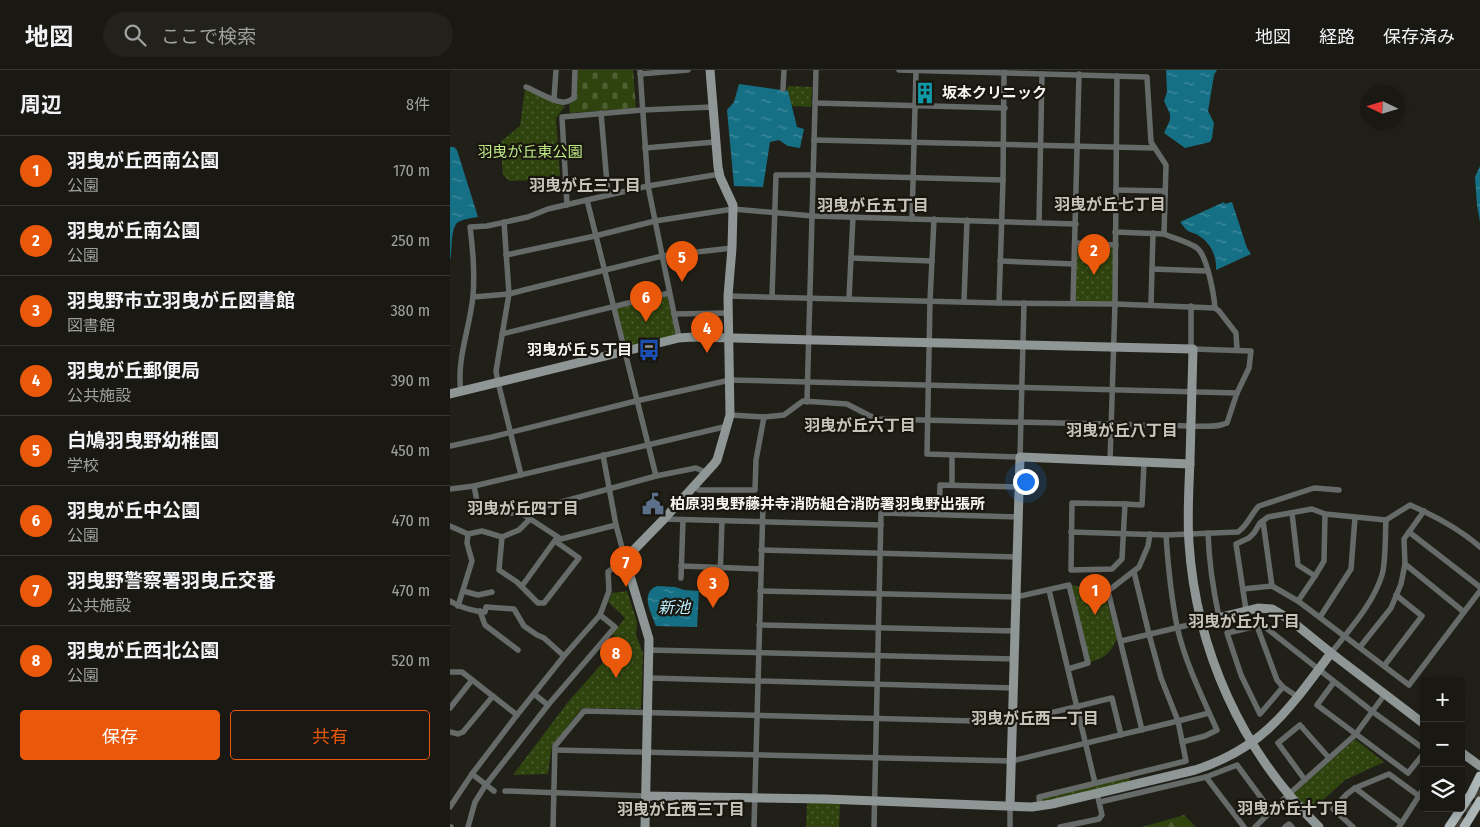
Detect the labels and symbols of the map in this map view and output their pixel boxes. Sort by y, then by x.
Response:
building icon: 坂本クリニック [912,80,938,106]
place label: 坂本クリニック [942,84,1047,102]
north arrow [1360,85,1405,130]
park label: 羽曳が丘東公園 [477,143,583,161]
district label: 羽曳が丘三丁目 [529,176,641,195]
district label: 羽曳が丘七丁目 [1054,195,1166,214]
district label: 羽曳が丘五丁目 [817,196,929,215]
pin: 2 [1078,234,1110,275]
pin: 5 [666,241,698,282]
pin: 6 [630,281,662,322]
pin: 4 [691,312,723,353]
bus stop icon: 羽曳が丘５丁目 [636,337,662,363]
place label: 羽曳が丘５丁目 [527,341,632,359]
district label: 羽曳が丘六丁目 [804,416,916,435]
district label: 羽曳が丘八丁目 [1066,421,1178,440]
your location [1013,469,1039,495]
public building icon: 柏原羽曳野藤井寺消防組合消防署羽曳野出張所 [640,491,666,517]
place label: 柏原羽曳野藤井寺消防組合消防署羽曳野出張所 [670,495,985,513]
district label: 羽曳が丘四丁目 [467,499,579,518]
pin: 7 [610,546,642,587]
pin: 3 [697,567,729,608]
pin: 1 [1079,574,1111,615]
water label: 新池 [658,598,692,617]
district label: 羽曳が丘九丁目 [1188,612,1300,631]
pin: 8 [600,637,632,678]
district label: 羽曳が丘西一丁目 [971,709,1099,728]
district label: 羽曳が丘十丁目 [1237,799,1349,818]
district label: 羽曳が丘西三丁目 [617,800,745,819]

